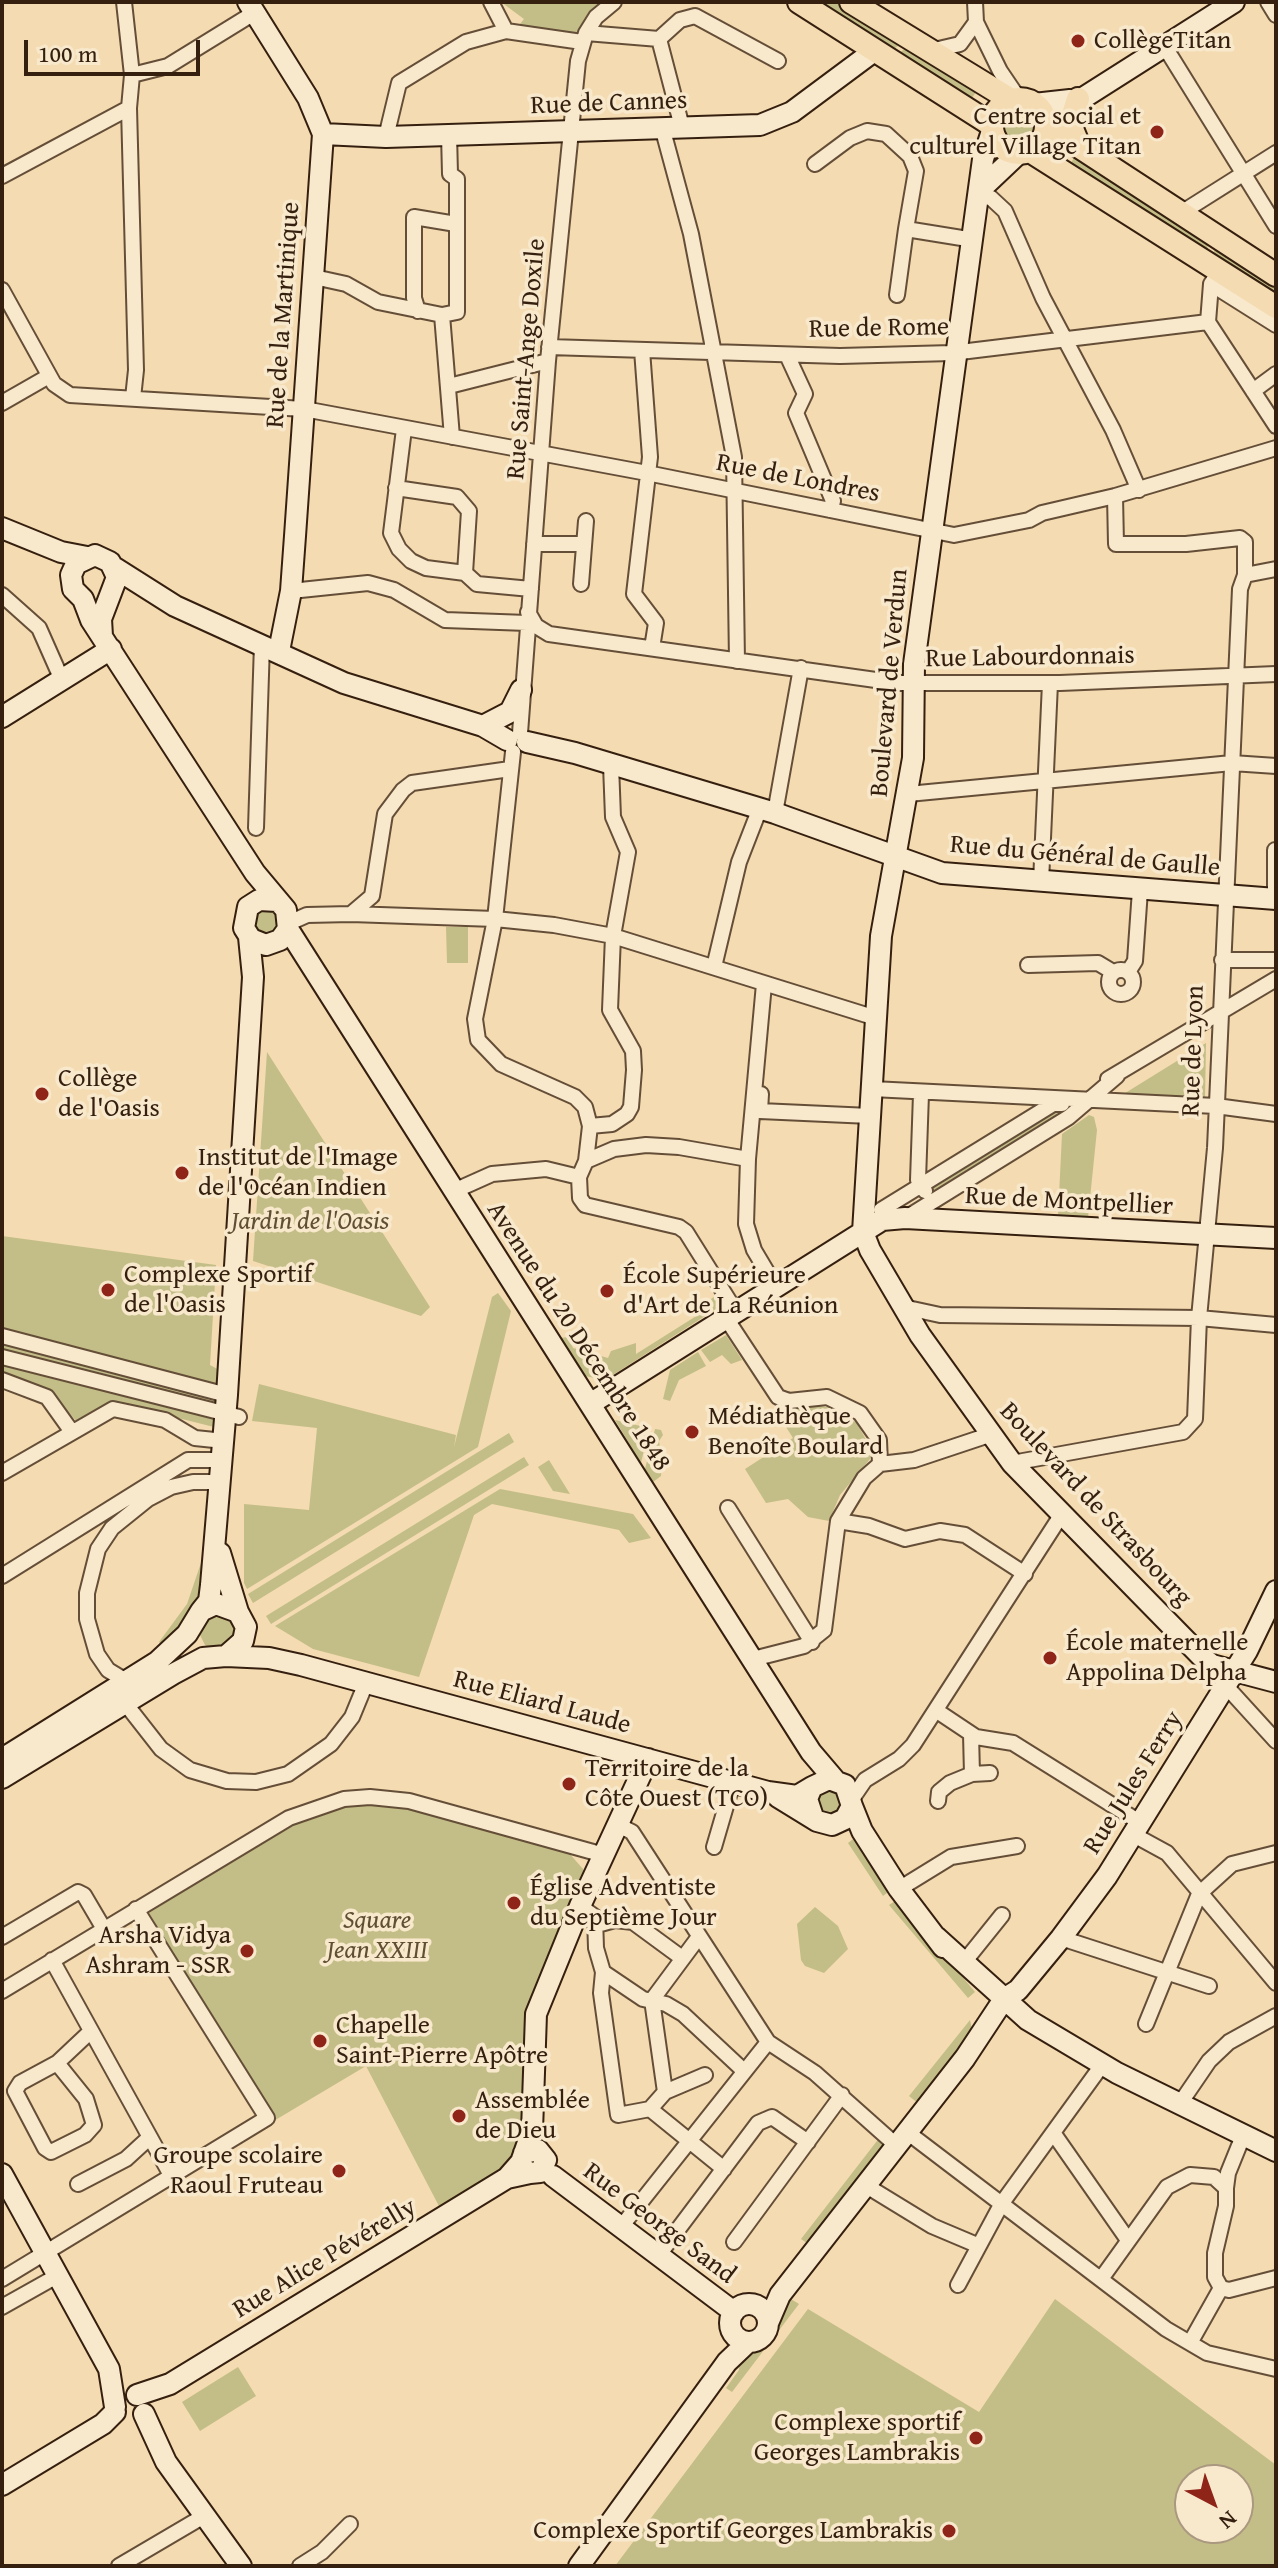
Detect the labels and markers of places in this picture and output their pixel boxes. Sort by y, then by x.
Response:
place label: CollègeTitan [1094,25,1231,57]
marker: CollègeTitan [1069,32,1087,50]
place label: Centre social et culturel Village Titan [909,101,1141,162]
marker: Centre social et culturel Village Titan [1148,123,1166,141]
place label: Collège de l'Oasis [58,1063,160,1124]
marker: Collège de l'Oasis [33,1085,51,1103]
place label: Institut de l'Image de l'Océan Indien [198,1142,398,1204]
marker: Institut de l'Image de l'Océan Indien [173,1164,191,1182]
place label: Complexe Sportif de l'Oasis [124,1259,312,1320]
place label: École Supérieure d'Art de La Réunion [623,1260,838,1322]
marker: Complexe Sportif de l'Oasis [99,1281,117,1299]
marker: École Supérieure d'Art de La Réunion [598,1282,616,1300]
place label: Médiathèque Benoîte Boulard [708,1401,883,1462]
marker: Médiathèque Benoîte Boulard [683,1423,701,1441]
place label: École maternelle Appolina Delpha [1066,1627,1248,1688]
marker: École maternelle Appolina Delpha [1041,1649,1059,1667]
place label: Territoire de la Côte Ouest (TCO) [585,1753,768,1814]
marker: Territoire de la Côte Ouest (TCO) [560,1775,578,1793]
place label: Église Adventiste du Septième Jour [530,1872,717,1934]
marker: Église Adventiste du Septième Jour [505,1894,523,1912]
place label: Arsha Vidya Ashram - SSR [86,1920,231,1982]
marker: Arsha Vidya Ashram - SSR [238,1942,256,1960]
place label: Chapelle Saint-Pierre Apôtre [336,2010,548,2072]
marker: Chapelle Saint-Pierre Apôtre [311,2032,329,2050]
place label: Assemblée de Dieu [475,2085,590,2146]
marker: Assemblée de Dieu [450,2107,468,2125]
place label: Groupe scolaire Raoul Fruteau [154,2140,323,2202]
marker: Groupe scolaire Raoul Fruteau [330,2162,348,2180]
place label: Complexe sportif Georges Lambrakis [754,2407,960,2468]
marker: Complexe sportif Georges Lambrakis [967,2429,985,2447]
place label: Complexe Sportif Georges Lambrakis [533,2515,933,2547]
marker: Complexe Sportif Georges Lambrakis [940,2522,958,2540]

